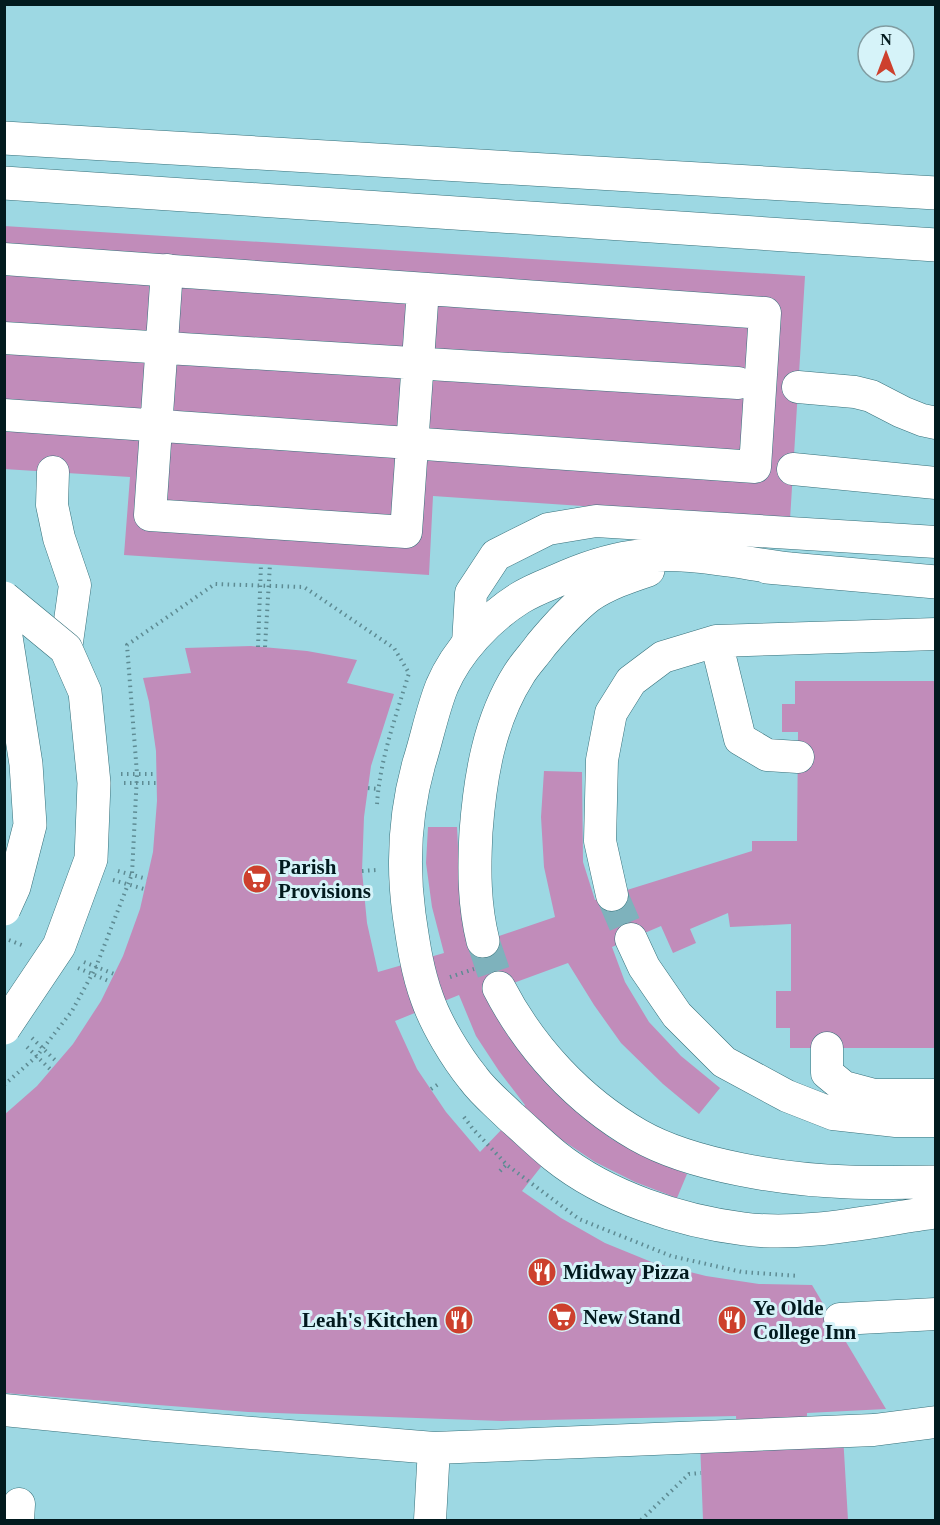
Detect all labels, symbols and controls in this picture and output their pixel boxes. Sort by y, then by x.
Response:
north arrow [856,24,916,84]
text: N [880,31,892,48]
place label: Parish Provisions [278,855,371,903]
supermarket icon: Parish Provisions [241,863,273,895]
restaurant icon: Midway Pizza [526,1256,558,1288]
place label: Midway Pizza [563,1260,690,1284]
place label: Ye Olde College Inn [753,1296,857,1344]
supermarket icon: New Stand [546,1301,578,1333]
restaurant icon: Leah's Kitchen [443,1304,475,1336]
restaurant icon: Ye Olde College Inn [716,1304,748,1336]
place label: New Stand [583,1305,681,1329]
place label: Leah's Kitchen [302,1308,438,1332]

